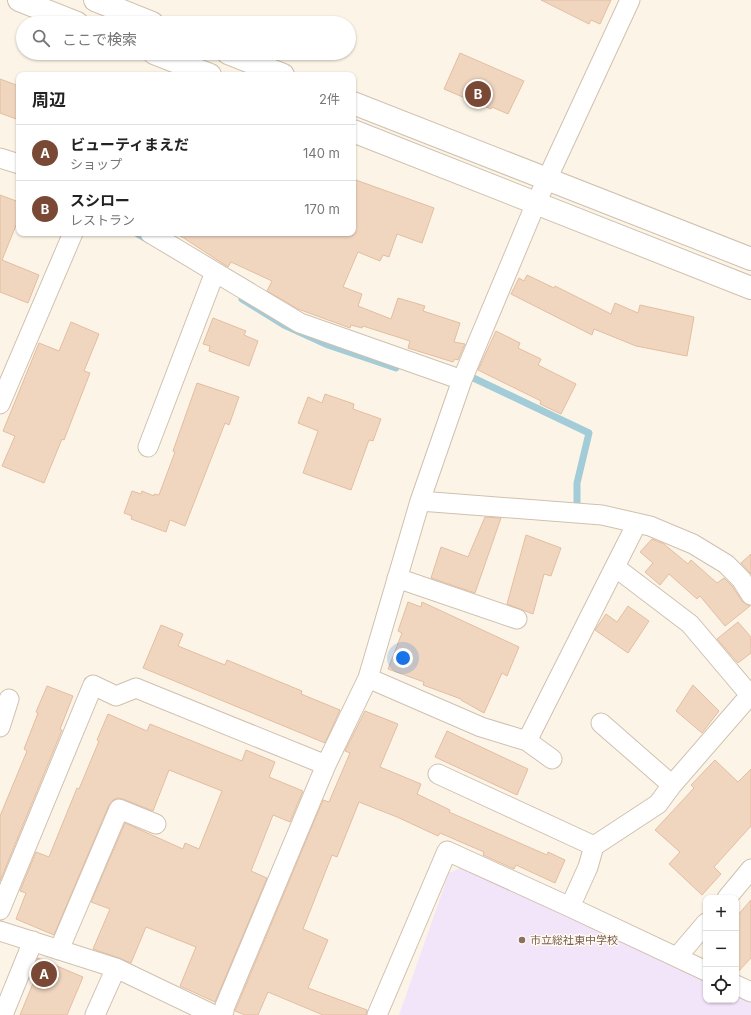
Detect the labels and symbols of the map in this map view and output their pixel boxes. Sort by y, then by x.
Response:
pin: B [465,79,491,109]
your location [393,648,413,668]
place label: 市立総社東中学校 [530,933,618,947]
marker: 市立総社東中学校 [517,935,527,945]
pin: A [31,959,57,989]

